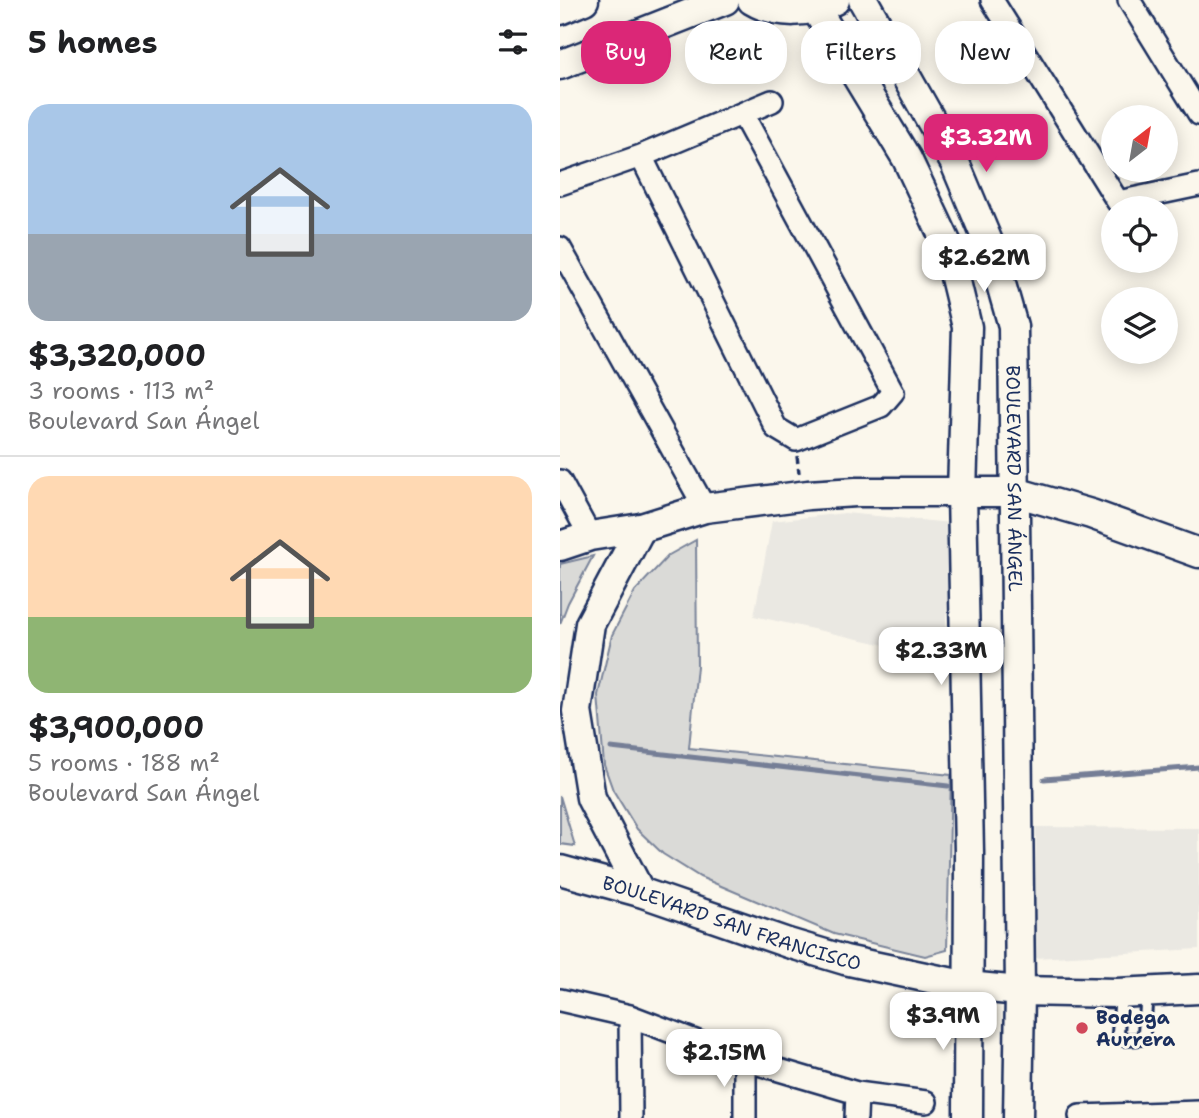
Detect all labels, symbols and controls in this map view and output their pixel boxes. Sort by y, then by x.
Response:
chip: Buy [581,21,671,84]
chip: Rent [685,21,787,84]
chip: Filters [801,21,921,84]
chip: New [935,21,1035,84]
text: 5 homes [28,22,158,63]
icon: filters [494,23,532,61]
north arrow [1101,105,1178,182]
map controls [1101,105,1178,364]
pin: $3.32M [929,114,1043,174]
text: $3.32M [940,122,1032,152]
icon: home [217,149,343,275]
button: locate [1101,196,1178,273]
pin: $2.62M [927,234,1041,294]
text: $2.62M [938,242,1030,272]
button: layers [1101,287,1178,364]
text: $3,320,000 [28,335,206,376]
street label: BOULEVARD SAN ÁNGEL [1000,365,1028,592]
text: 3 rooms · 113 m² [28,376,214,406]
text: Boulevard San Ángel [28,406,259,436]
icon: home [217,521,343,647]
pin: $2.33M [884,628,998,687]
text: $2.33M [895,635,987,665]
text: $3,900,000 [28,707,204,748]
text: 5 rooms · 188 m² [28,748,220,778]
text: Boulevard San Ángel [28,778,259,808]
street label: BOULEVARD SAN FRANCISCO [600,870,863,976]
pin: $3.9M [894,992,992,1052]
text: $3.9M [906,1000,980,1030]
place label: Bodega Aurrera [1096,1005,1175,1052]
marker: Bodega Aurrera [1074,1020,1090,1036]
pin: $2.15M [667,1030,781,1089]
text: $2.15M [682,1037,766,1067]

